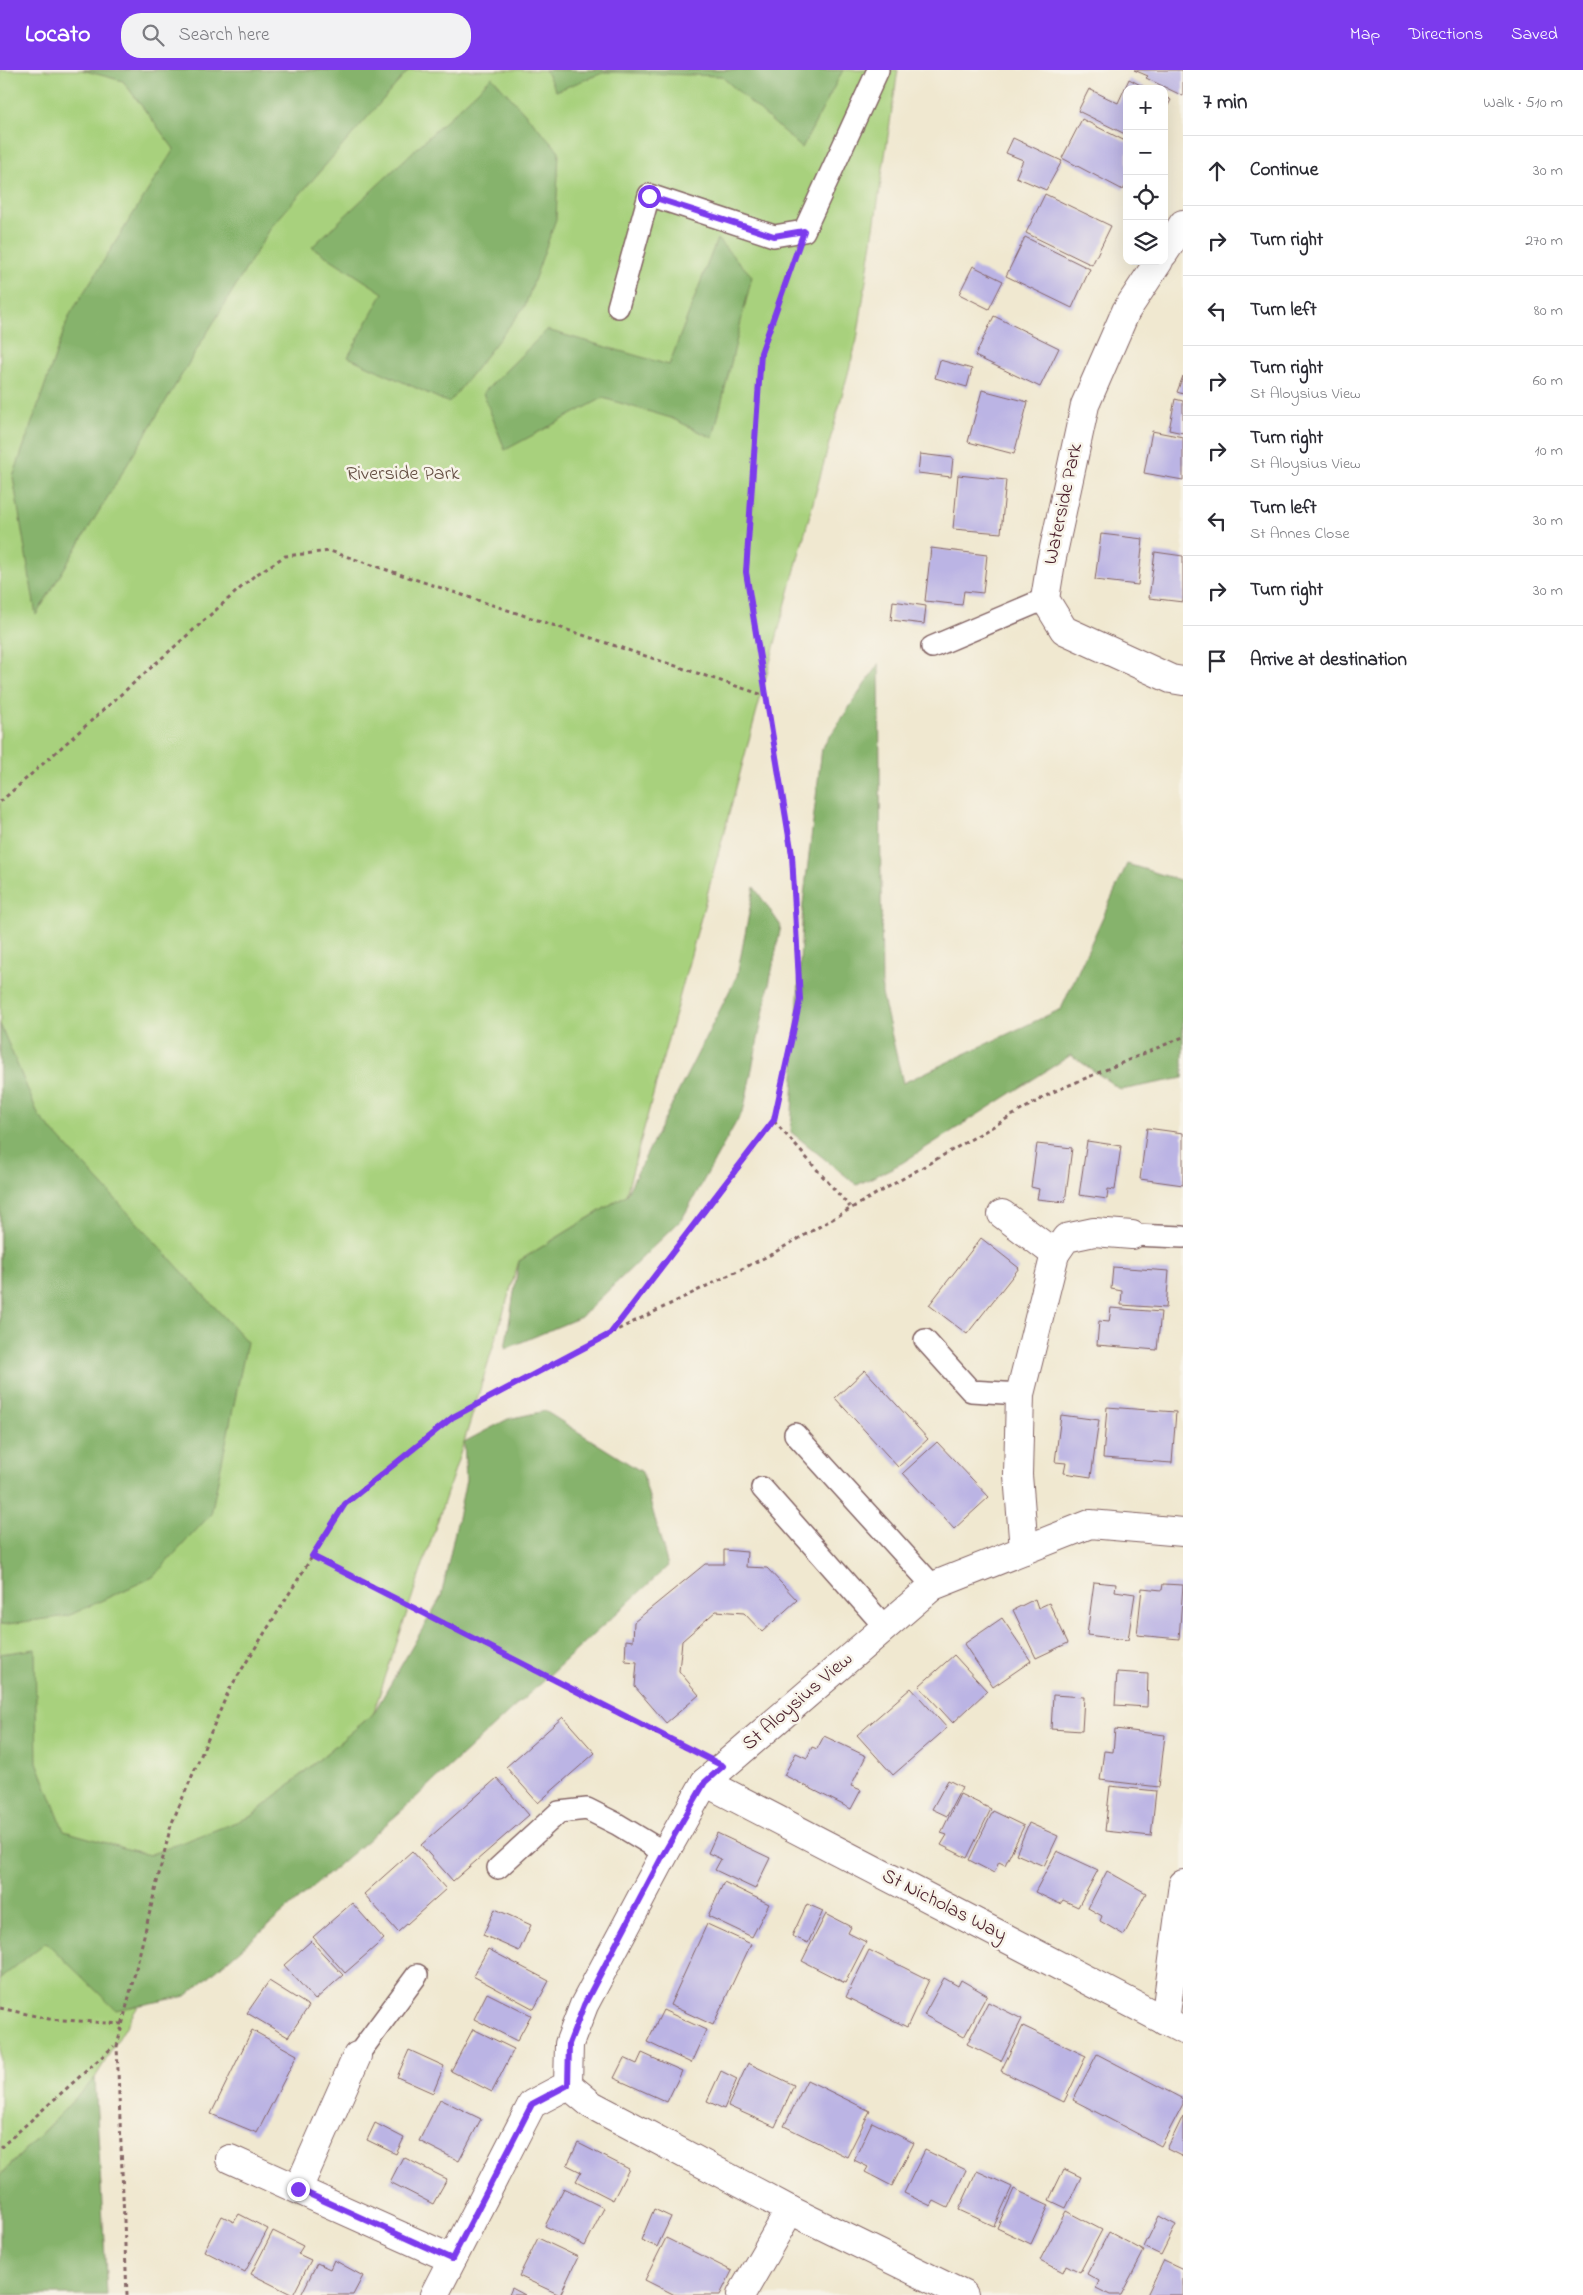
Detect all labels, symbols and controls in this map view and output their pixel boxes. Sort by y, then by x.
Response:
search box [121,13,471,58]
text: Locato [25,18,91,53]
icon: search [139,21,167,49]
text: Search here [179,22,270,49]
text: Map [1350,22,1380,48]
text: Directions [1408,22,1483,48]
text: Saved [1511,22,1558,48]
map controls [1123,85,1168,265]
button: + [1123,85,1168,130]
text: 7 min [1203,88,1247,118]
text: Walk · 510 m [1483,91,1563,115]
button: − [1123,130,1168,175]
icon: ahead [1203,157,1231,185]
text: Continue [1250,157,1318,184]
text: 30 m [1533,159,1563,183]
button: locate [1123,175,1168,220]
route start [638,185,661,208]
button: layers [1123,220,1168,265]
icon: right [1203,227,1231,255]
text: Turn right [1250,227,1323,254]
text: 270 m [1525,229,1563,253]
icon: left [1203,297,1231,325]
text: Turn left [1250,297,1317,324]
text: 80 m [1534,299,1563,323]
text: Turn right [1250,355,1323,382]
icon: right [1203,367,1231,395]
text: 60 m [1533,369,1563,393]
text: St Aloysius View [1250,382,1361,406]
text: Turn right [1250,425,1323,452]
icon: right [1203,437,1231,465]
text: 10 m [1535,439,1563,463]
street label: Waterside Park [1037,440,1091,567]
text: St Aloysius View [1250,452,1361,476]
park label: Riverside Park [346,460,460,489]
text: Turn left [1250,495,1317,522]
icon: left [1203,507,1231,535]
text: 30 m [1533,509,1563,533]
text: St Annes Close [1250,522,1350,546]
icon: right [1203,577,1231,605]
text: Turn right [1250,577,1323,604]
text: 30 m [1533,579,1563,603]
icon: arrive [1203,647,1231,675]
text: Arrive at destination [1250,647,1407,674]
street label: St Aloysius View [736,1646,860,1758]
street label: St Nicholas Way [877,1862,1011,1950]
route end [287,2178,310,2201]

